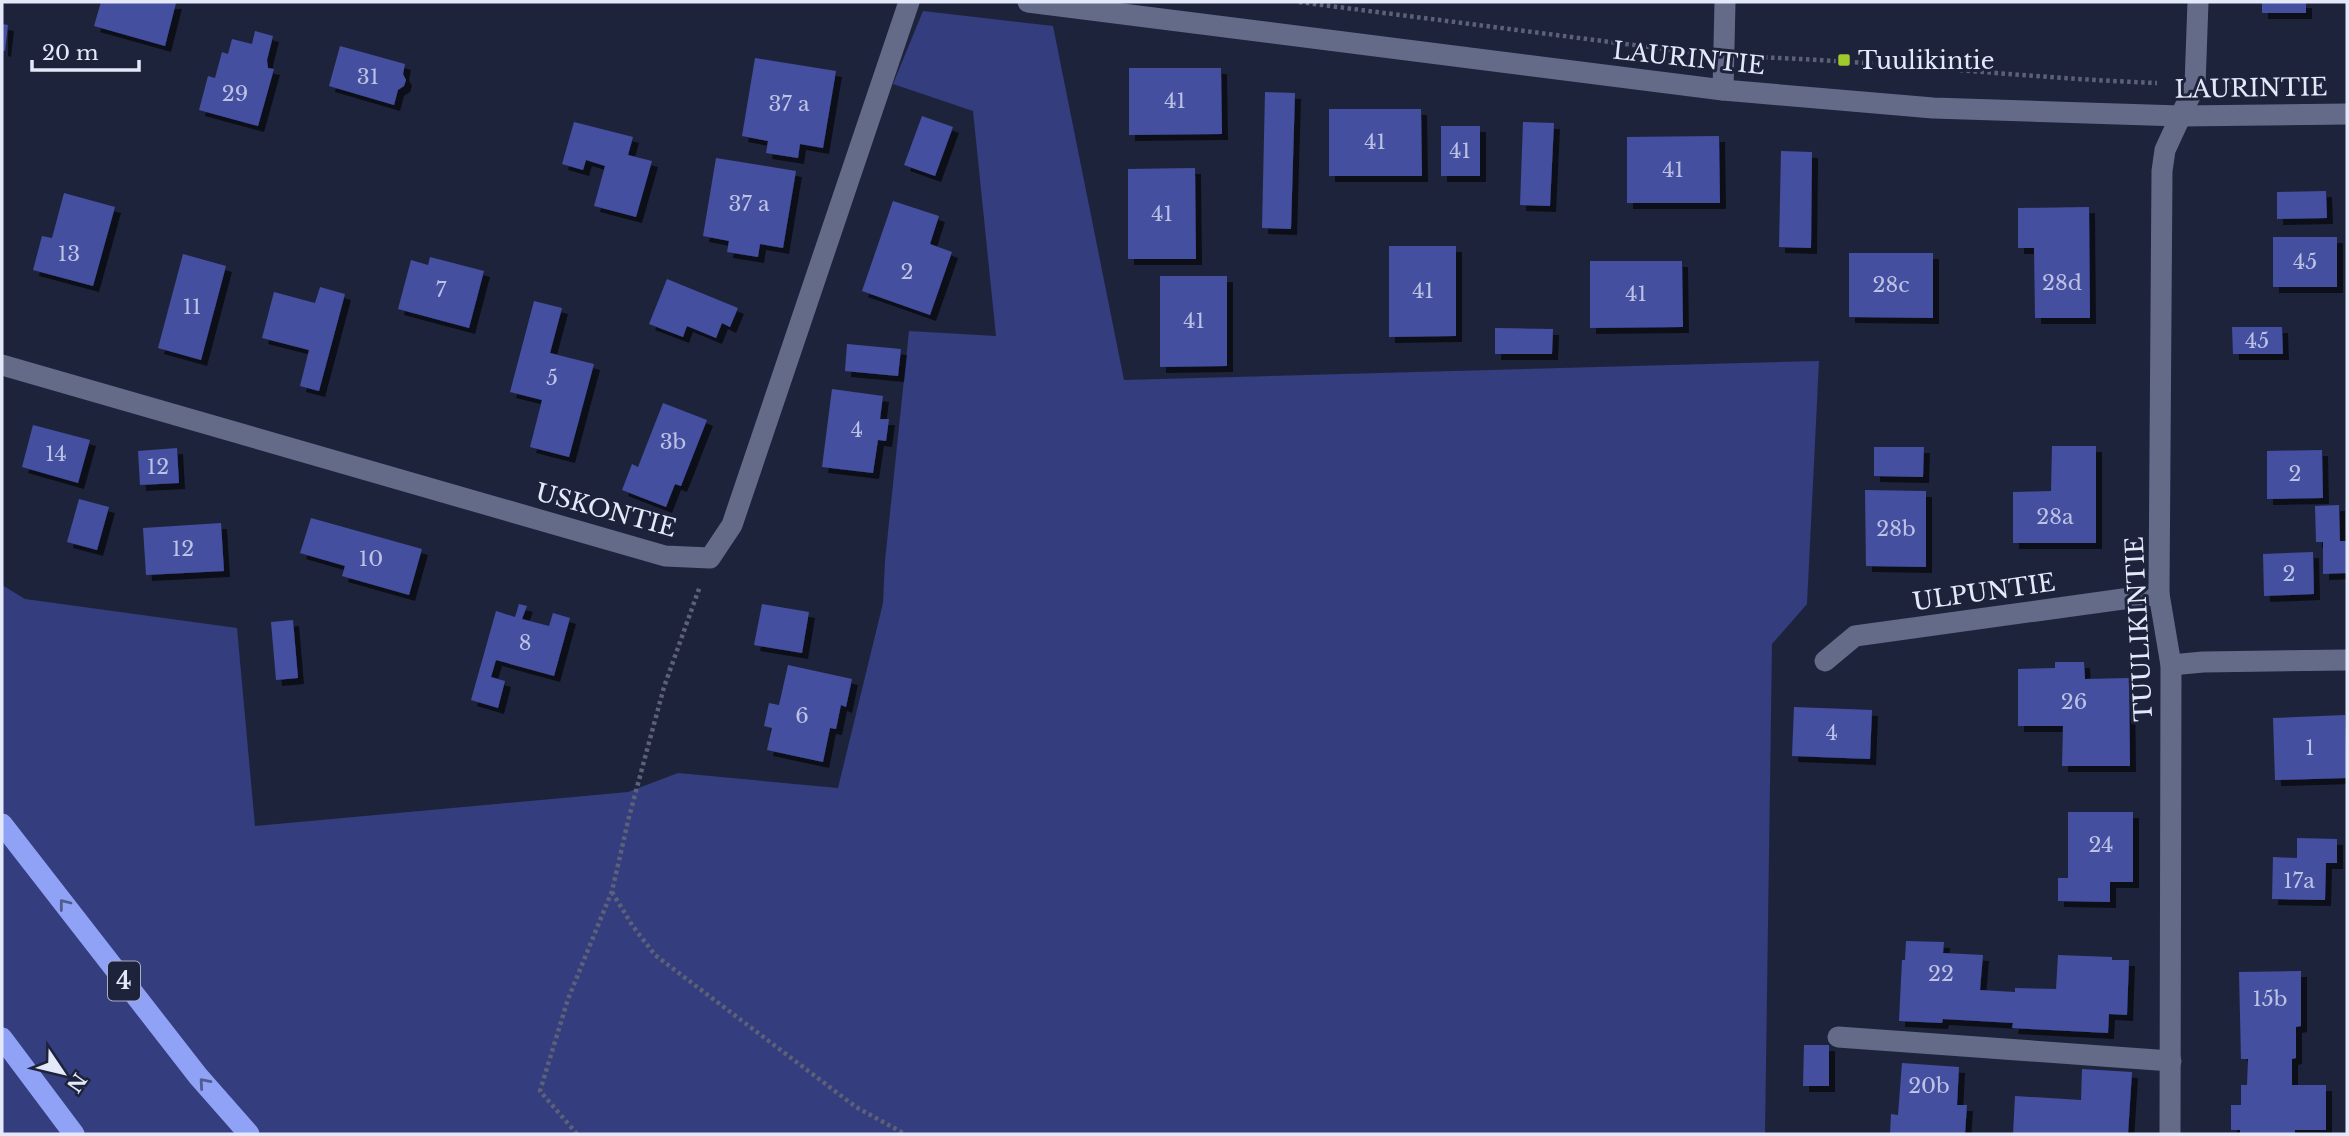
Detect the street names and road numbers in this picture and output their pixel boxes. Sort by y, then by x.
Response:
street label: LAURINTIE [1611,36,1767,80]
street label: LAURINTIE [2174,72,2328,104]
street label: USKONTIE [533,477,679,543]
street label: TUULIKINTIE [2120,536,2158,722]
street label: ULPUNTIE [1911,568,2057,616]
road number: 4 [108,962,140,1000]

